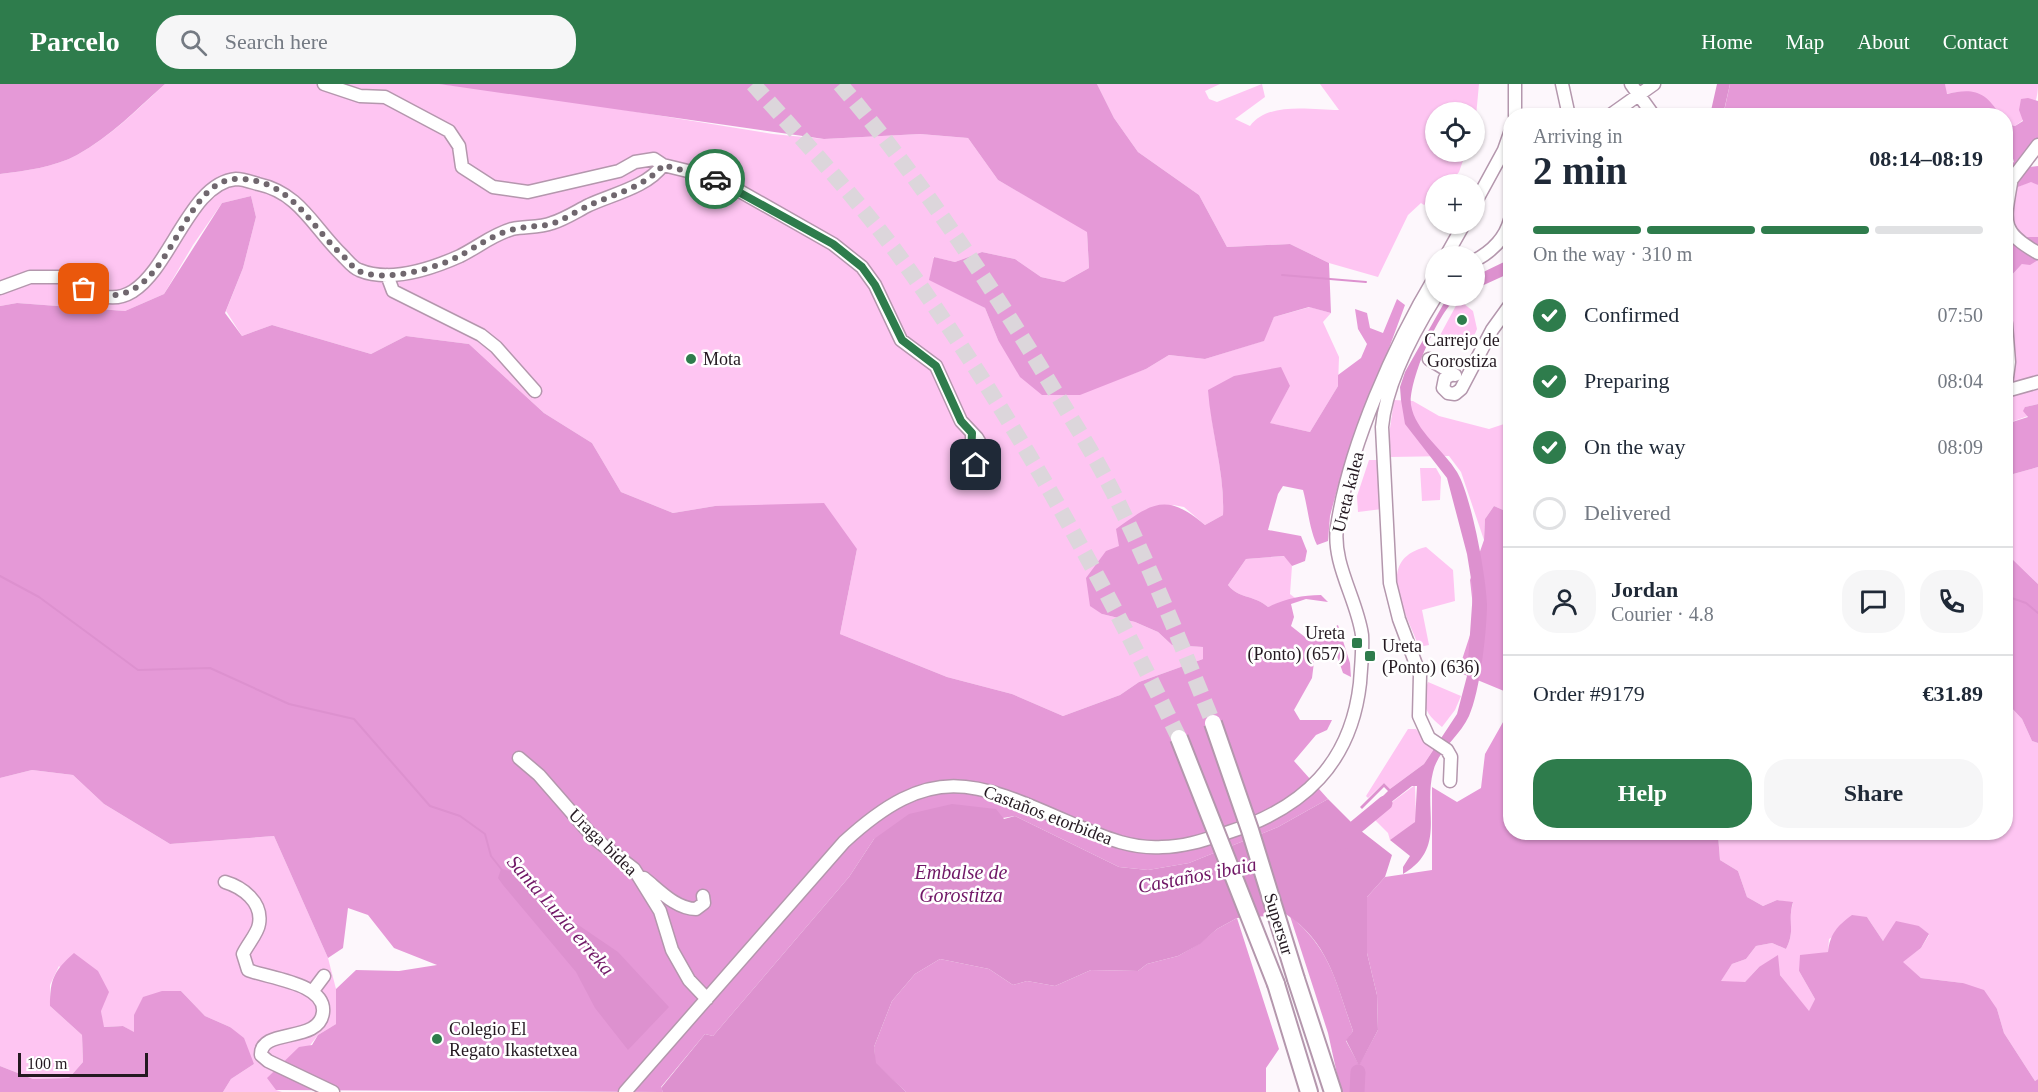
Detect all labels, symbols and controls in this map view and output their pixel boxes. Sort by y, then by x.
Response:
search box [156,15,576,69]
text: Parcelo [30,26,120,57]
icon: search [177,26,210,59]
text: Search here [225,29,328,54]
text: Home [1701,30,1753,54]
text: Map [1786,30,1824,54]
text: About [1857,30,1910,54]
text: Contact [1943,30,2008,54]
map controls [1425,102,1485,306]
button: locate [1425,102,1485,162]
text: Arriving in [1533,125,1622,147]
text: 08:14–08:19 [1869,146,1983,171]
courier [685,149,745,209]
text: 2 min [1533,149,1627,192]
icon: car [699,163,732,196]
button: + [1425,174,1485,234]
text: On the way · 310 m [1533,243,1692,265]
button: − [1425,246,1485,306]
pin [58,263,109,314]
icon: bag [67,272,100,305]
icon: check [1533,299,1566,332]
text: Confirmed [1584,302,1679,327]
text: 07:50 [1937,304,1983,326]
marker: Carrejo de Gorostiza [1455,313,1469,327]
place label: Carrejo de Gorostiza [1424,330,1500,371]
place label: Mota [703,349,741,369]
marker: Mota [684,352,698,366]
icon: check [1533,365,1566,398]
text: Preparing [1584,368,1670,393]
text: 08:04 [1937,370,1983,392]
icon: check [1533,431,1566,464]
text: On the way [1584,434,1685,459]
text: 08:09 [1937,436,1983,458]
pin [950,439,1001,490]
icon: home [959,448,992,481]
street label: Ureta kalea [1328,450,1368,534]
text: Delivered [1584,500,1671,525]
button: person [1533,570,1596,633]
button: chat [1842,570,1905,633]
button: phone [1920,570,1983,633]
text: Jordan [1611,577,1678,602]
text: Courier · 4.8 [1611,603,1714,625]
place label: Ureta (Ponto) (657) [1248,623,1345,665]
marker: Ureta (Ponto) (657) [1350,636,1364,650]
place label: Ureta (Ponto) (636) [1382,636,1480,678]
marker: Ureta (Ponto) (636) [1363,649,1377,663]
text: Order #9179 [1533,681,1645,706]
text: €31.89 [1923,681,1983,706]
button: Help [1533,759,1752,828]
button: Share [1764,759,1983,828]
street label: Castaños etorbidea [981,781,1115,849]
street label: Uraga bidea [565,804,641,880]
water label: Santa Luzia erreka [503,851,619,979]
water label: Castaños ibaia [1136,853,1258,897]
water label: Embalse de Gorostitza [914,861,1007,906]
street label: Supersur [1260,890,1298,958]
place label: Colegio El Regato Ikastetxea [449,1019,577,1060]
marker: Colegio El Regato Ikastetxea [430,1032,444,1046]
scale bar [18,1050,148,1078]
text: 100 m [27,1055,67,1072]

